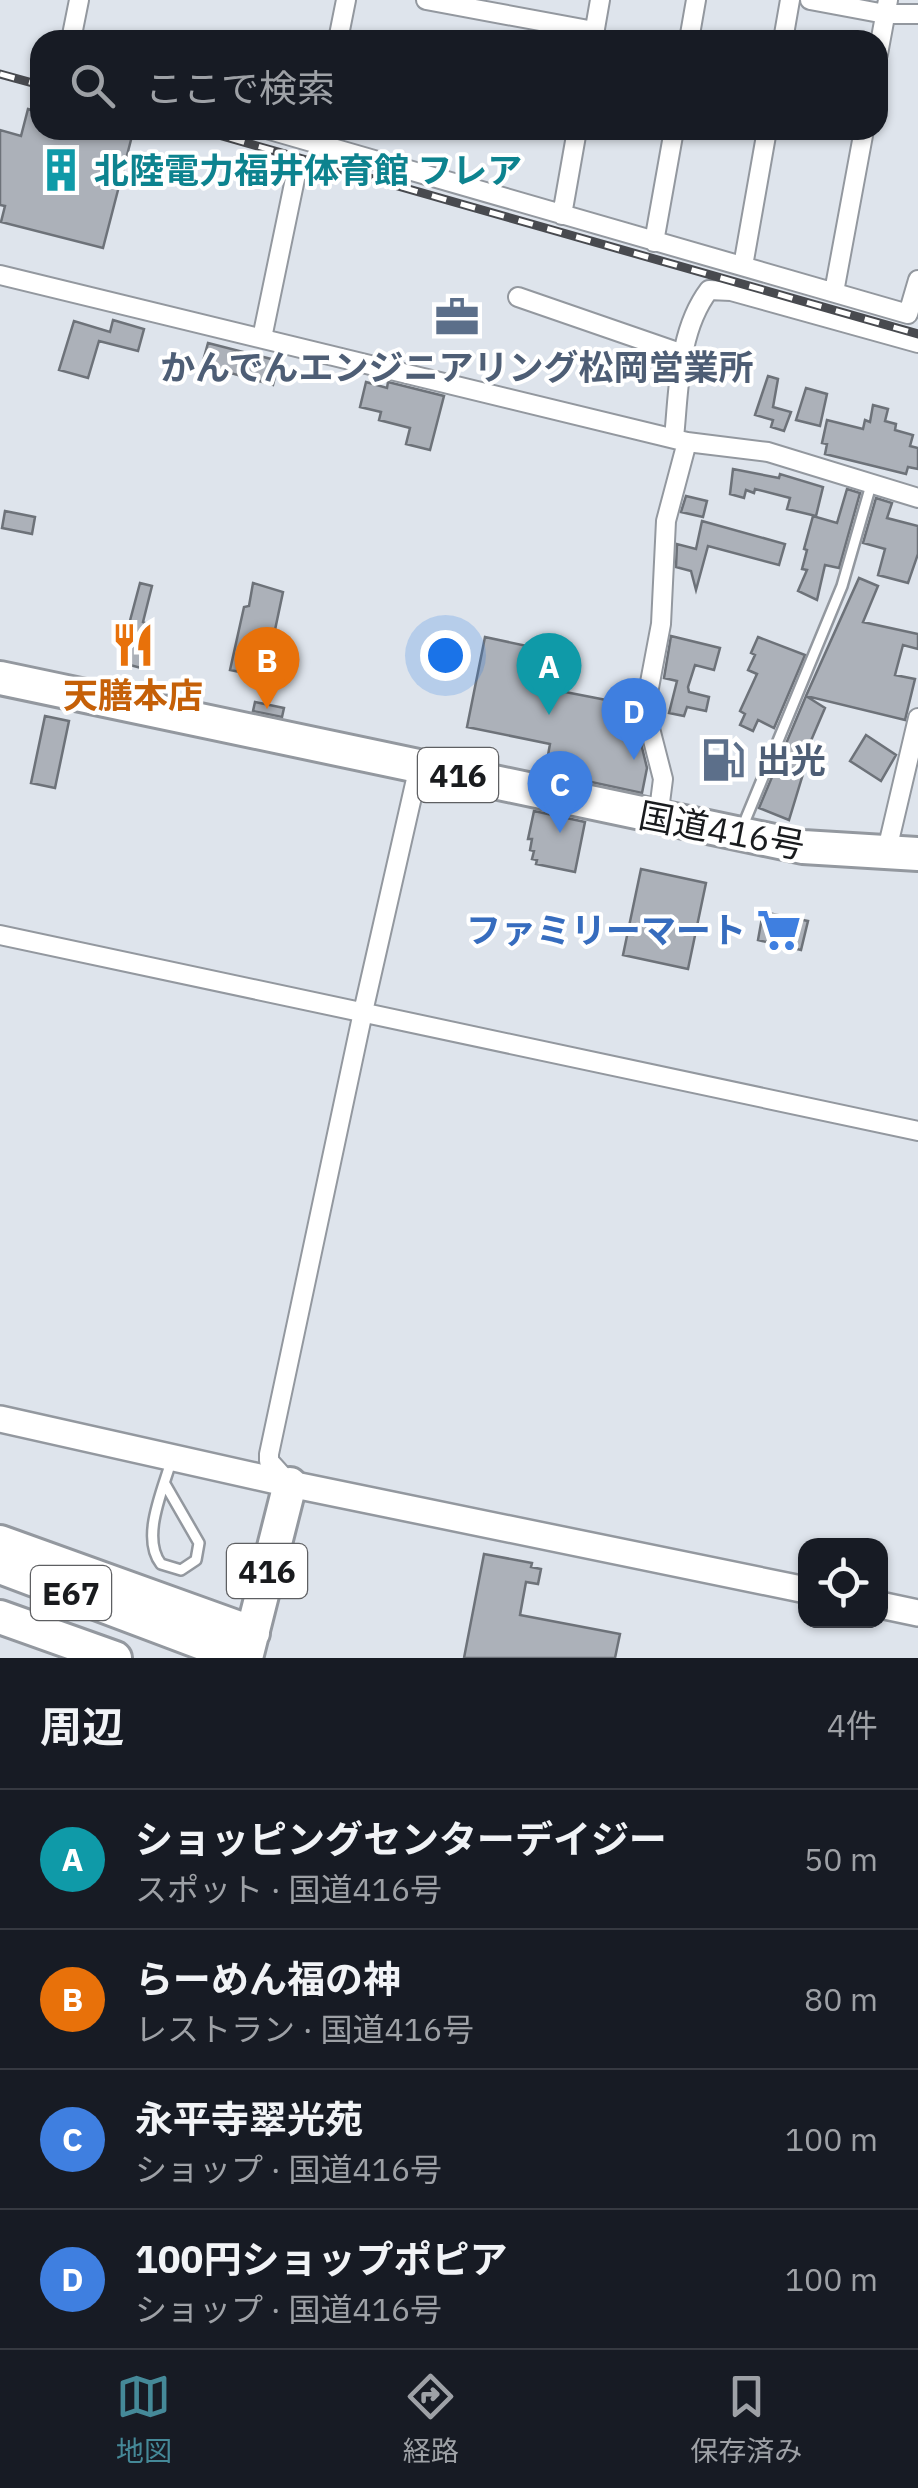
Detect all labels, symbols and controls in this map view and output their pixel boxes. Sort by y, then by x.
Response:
search box [30,30,888,140]
icon: search [65,58,120,113]
text: ここで検索 [145,63,335,112]
building icon: 北陸電力福井体育館 フレア [37,146,85,194]
place label: 北陸電力福井体育館 フレア [94,147,522,193]
office icon: かんでんエンジニアリング松岡営業所 [433,293,481,341]
place label: かんでんエンジニアリング松岡営業所 [160,344,754,390]
restaurant icon: 天膳本店 [109,621,157,669]
pin: B [234,626,300,709]
your location [420,630,471,681]
pin: A [516,632,582,715]
place label: 天膳本店 [63,672,203,718]
pin: D [602,678,666,760]
fuel station icon: 出光 [699,736,747,784]
place label: 出光 [756,737,826,783]
road number: 416 [418,748,498,802]
pin: C [528,750,592,833]
street label: 国道416号 [635,791,809,869]
supermarket icon: ファミリーマート [755,906,803,954]
place label: ファミリーマート [466,907,746,953]
map controls [798,1538,888,1628]
button: locate [798,1538,888,1628]
road number: 416 [227,1544,307,1598]
road number: E67 [31,1566,111,1620]
text: 周辺 [40,1699,124,1754]
text: 4件 [827,1704,878,1746]
text: ショッピングセンターデイジー [135,1814,667,1863]
text: A [62,1838,83,1880]
text: 50 m [804,1838,878,1880]
text: スポット · 国道416号 [135,1868,442,1910]
text: らーめん福の神 [135,1954,401,2003]
text: B [62,1978,83,2020]
text: 80 m [804,1978,878,2020]
text: レストラン · 国道416号 [135,2008,474,2050]
text: 永平寺翠光苑 [135,2094,363,2143]
text: C [62,2118,83,2160]
text: 100 m [785,2118,878,2160]
text: ショップ · 国道416号 [135,2148,442,2190]
text: 100円ショップポピア [135,2234,507,2283]
text: D [61,2258,84,2300]
text: 100 m [785,2258,878,2300]
text: ショップ · 国道416号 [135,2288,442,2330]
tab: 地図 [116,2369,172,2469]
tab: 経路 [403,2369,459,2469]
tab: 保存済み [690,2369,802,2469]

